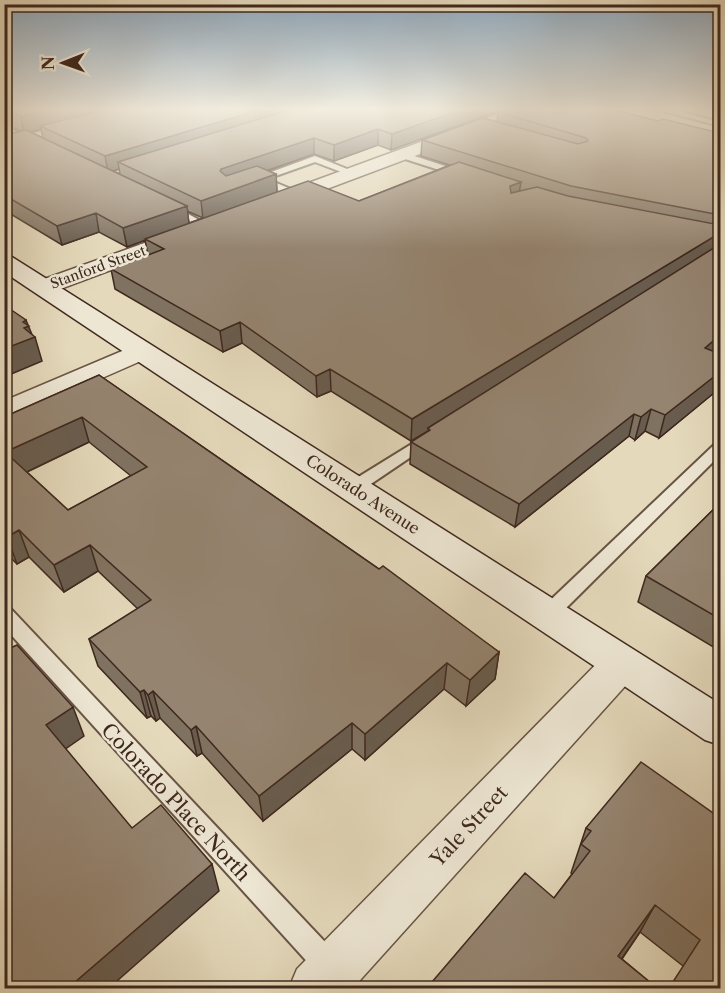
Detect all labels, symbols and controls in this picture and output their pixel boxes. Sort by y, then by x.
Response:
north arrow [33,33,93,93]
text: N [38,56,58,70]
street label: Stanford Street [48,241,148,293]
street label: Colorado Avenue [302,450,424,538]
street label: Colorado Place North [96,718,256,886]
street label: Yale Street [425,781,513,872]

